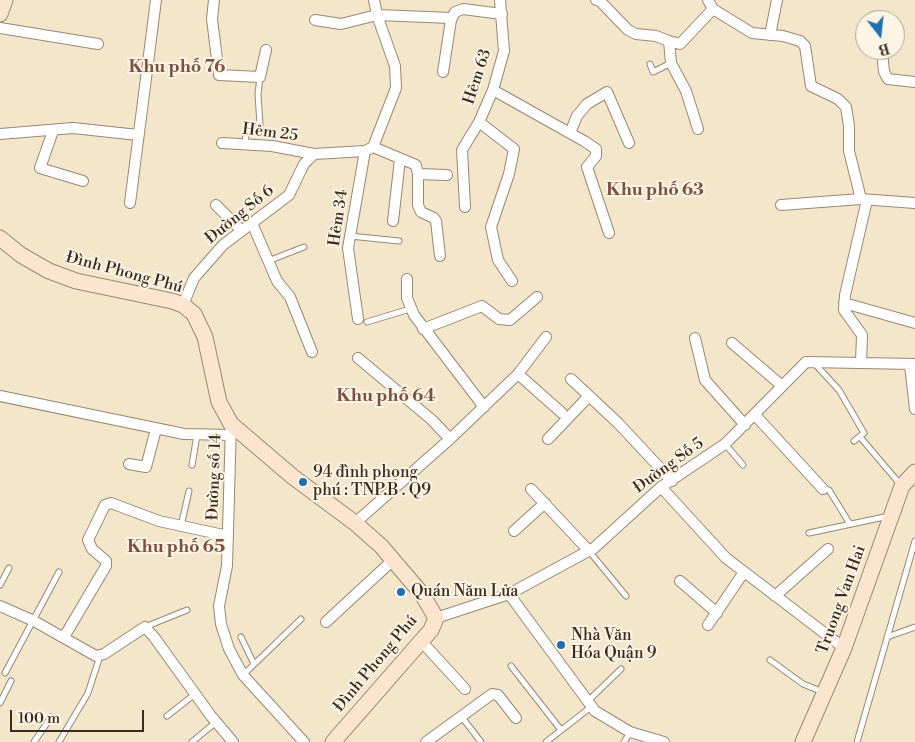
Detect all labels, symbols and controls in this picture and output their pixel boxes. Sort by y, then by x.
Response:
north arrow [855,10,905,60]
text: B [876,38,891,59]
street label: Hẻm 63 [460,47,496,107]
district label: Khu phố 76 [129,57,225,79]
street label: Hẻm 25 [241,120,299,146]
district label: Khu phố 63 [606,180,704,202]
street label: Đường Số 6 [202,181,278,249]
street label: Hẻm 34 [326,189,352,247]
street label: Đình Phong Phú [63,248,185,298]
district label: Khu phố 64 [336,386,436,408]
street label: Đường số 14 [204,433,226,521]
street label: Đường Số 5 [630,434,708,498]
place label: 94 đình phong phú : TNP.B . Q9 [313,463,431,501]
marker: 94 đình phong phú : TNP.B . Q9 [297,476,309,488]
district label: Khu phố 65 [127,537,225,559]
street label: Truong Van Hai [813,543,871,657]
place label: Quán Năm Lửa [411,582,518,602]
marker: Quán Năm Lửa [395,586,407,598]
street label: Đình Phong Phú [330,612,422,716]
place label: Nhà Văn Hóa Quận 9 [571,626,656,664]
marker: Nhà Văn Hóa Quận 9 [555,639,567,651]
scale bar [12,700,146,732]
text: 100 m [18,709,60,728]

